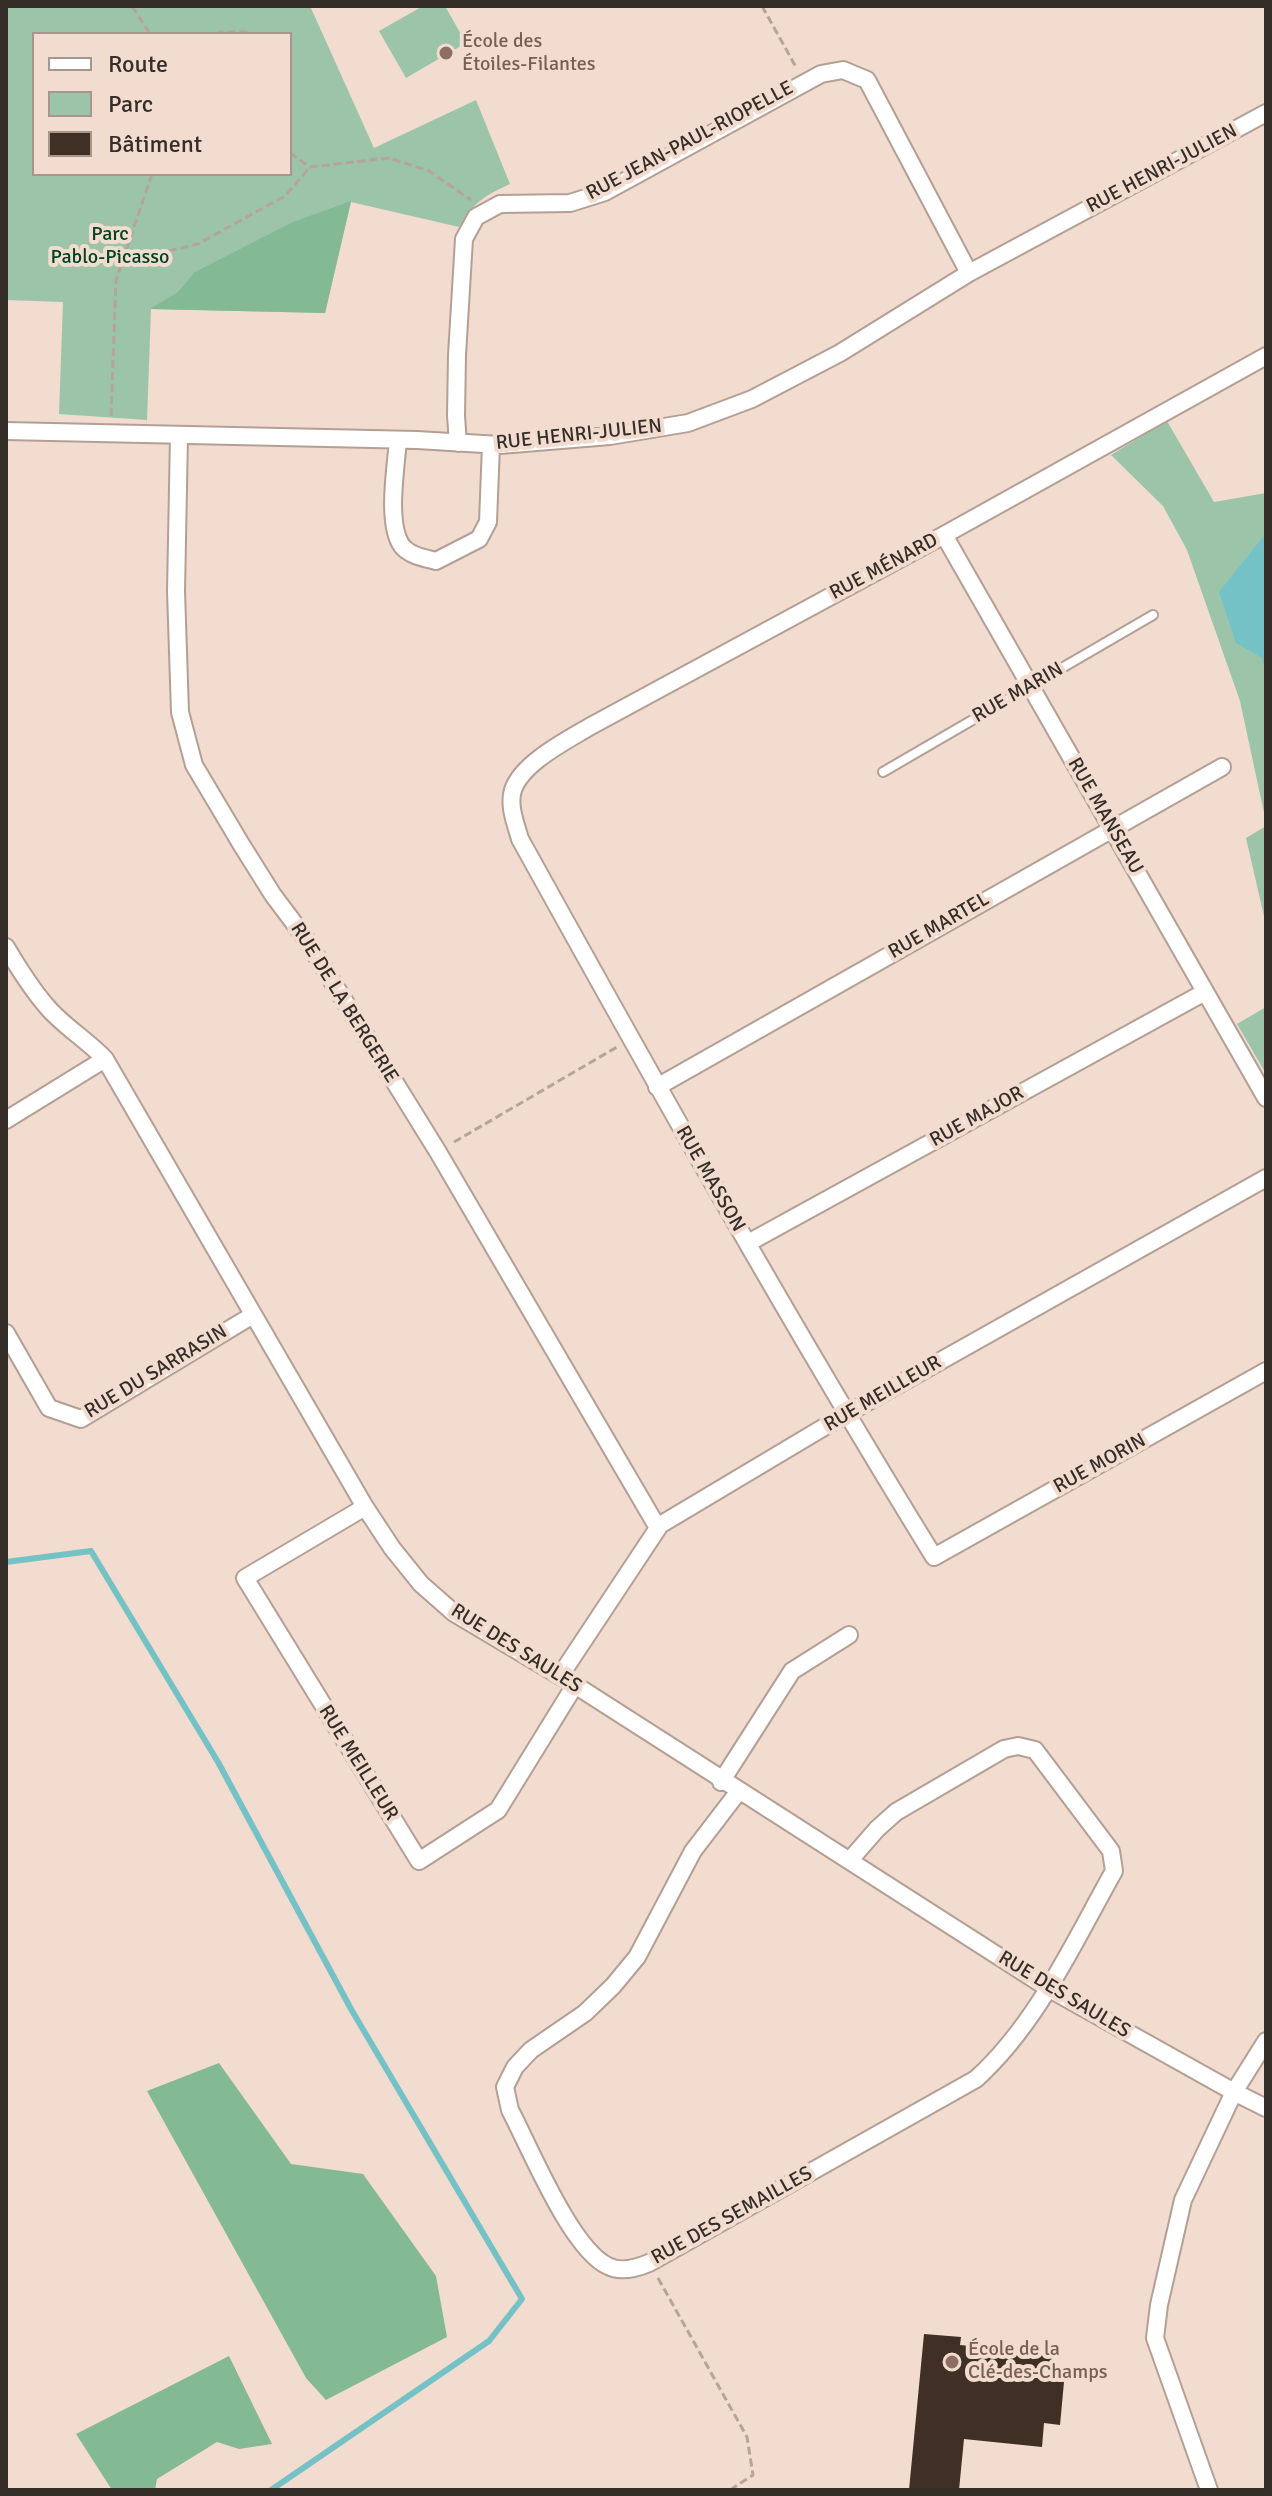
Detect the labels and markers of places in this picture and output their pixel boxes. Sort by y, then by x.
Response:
place label: École des Étoiles-Filantes [462,30,596,77]
marker: École des Étoiles-Filantes [437,44,455,62]
place label: École de la Clé-des-Champs [968,2338,1107,2385]
marker: École de la Clé-des-Champs [943,2353,961,2371]

